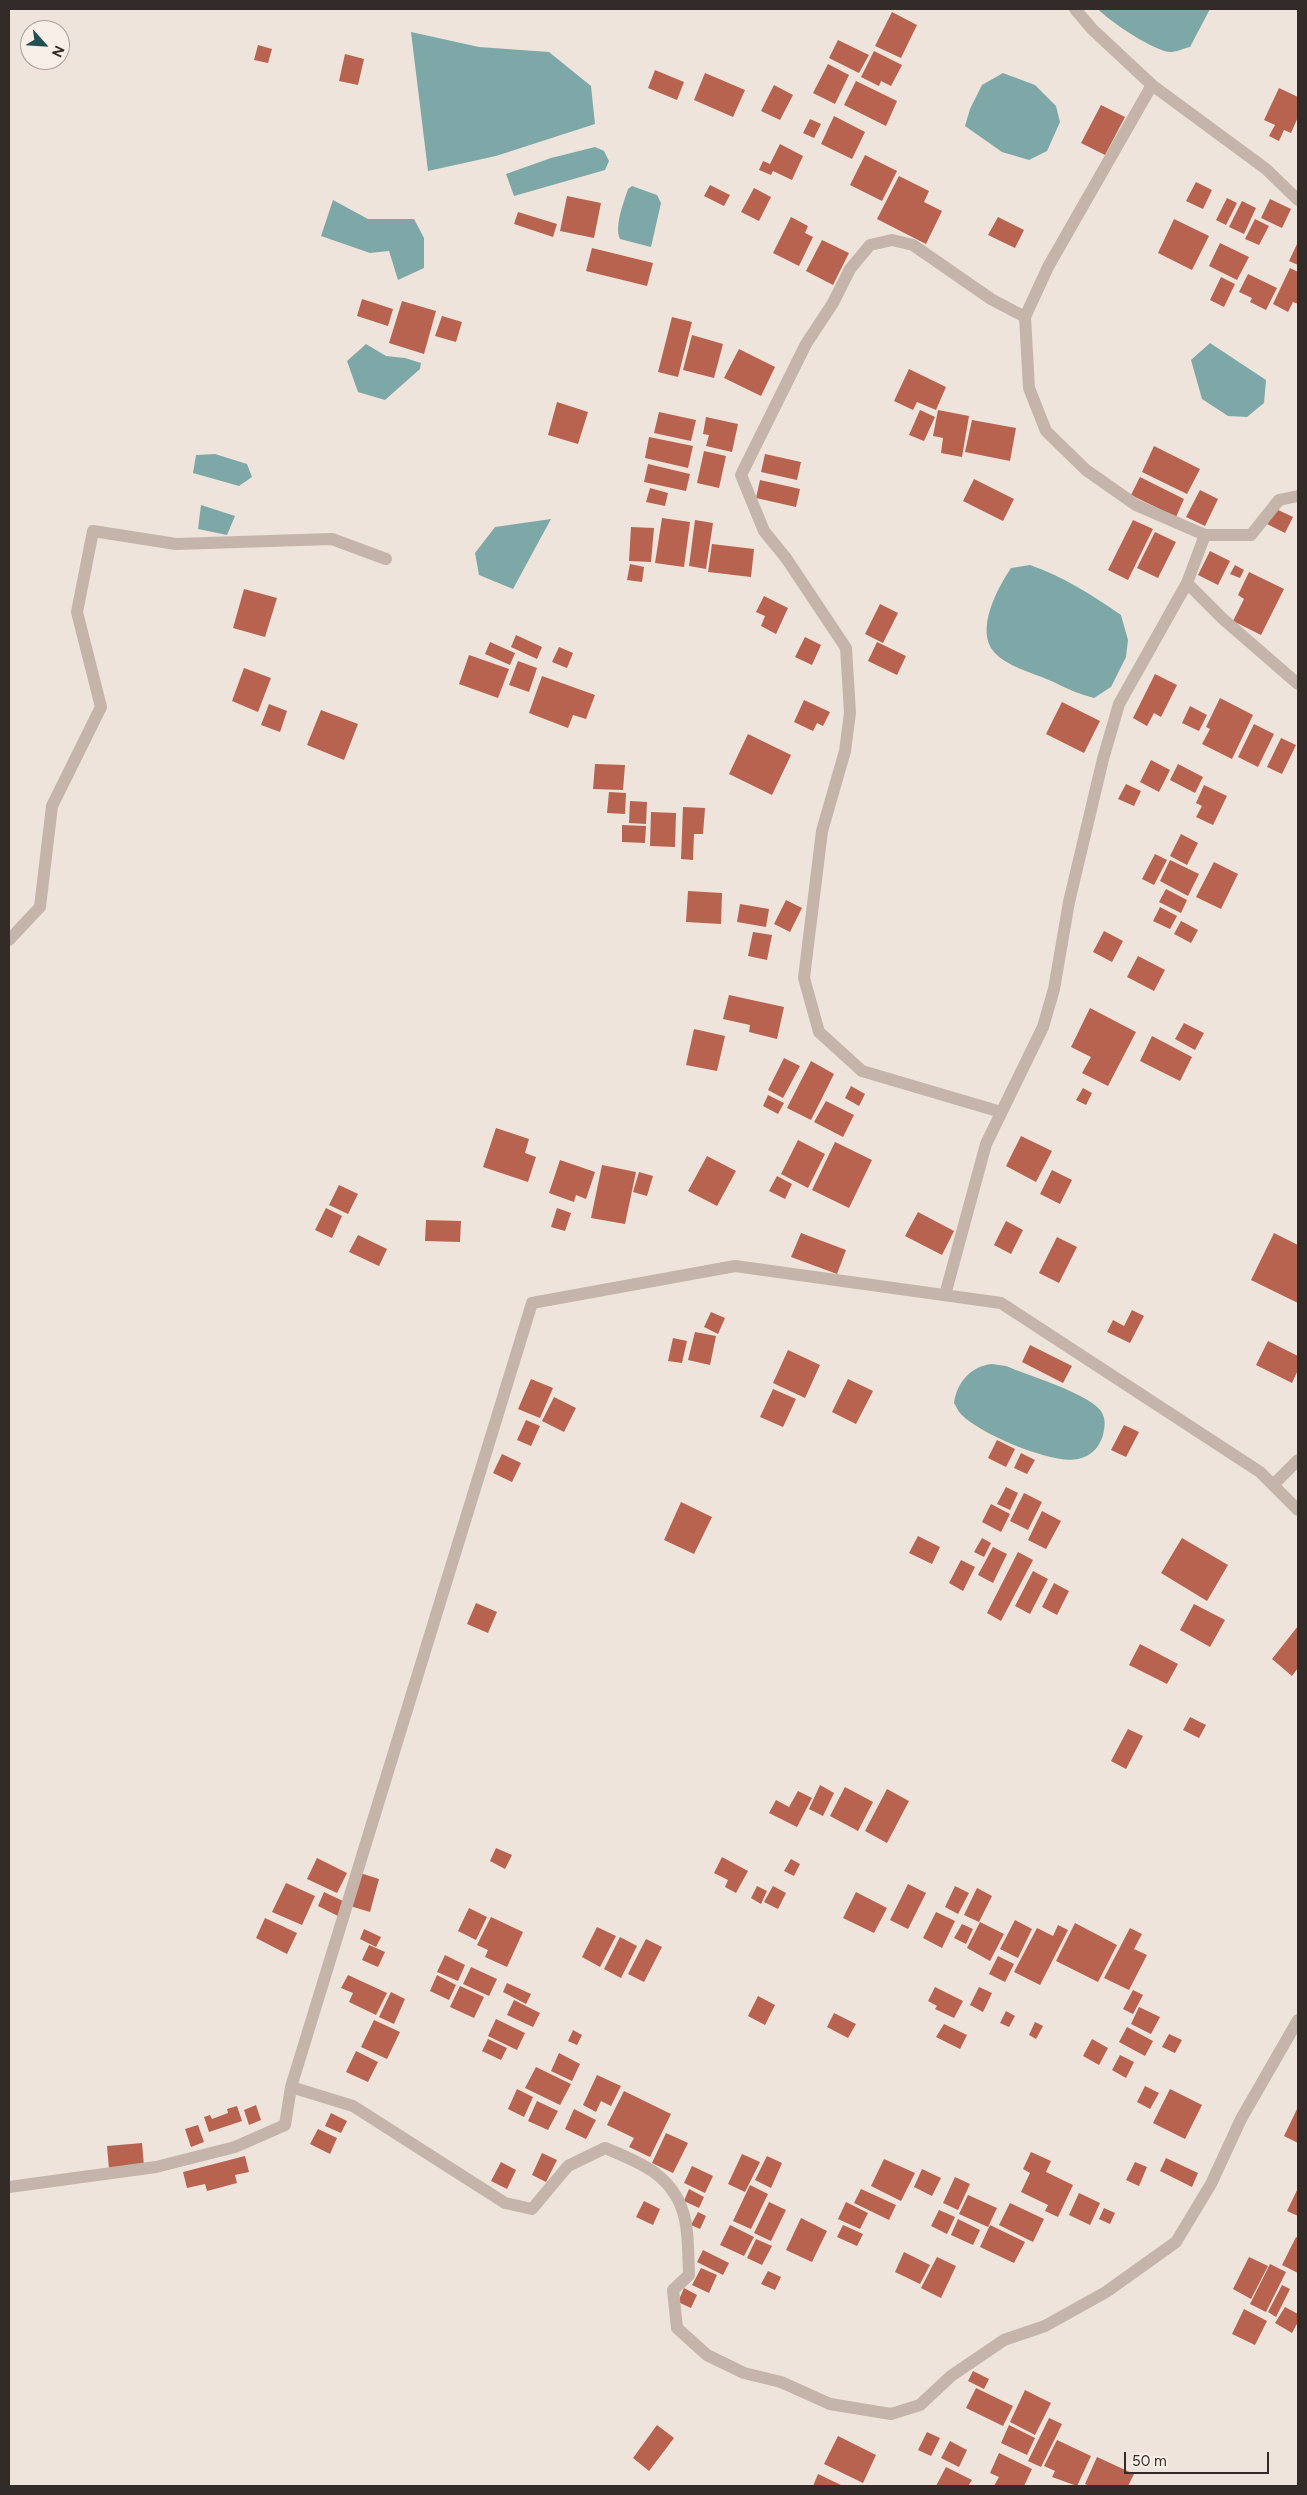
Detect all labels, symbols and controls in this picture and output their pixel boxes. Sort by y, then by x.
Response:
north arrow [20,20,70,70]
text: N [48,43,68,60]
scale bar [1127,2442,1272,2474]
text: 50 m [1132,2452,1167,2470]

